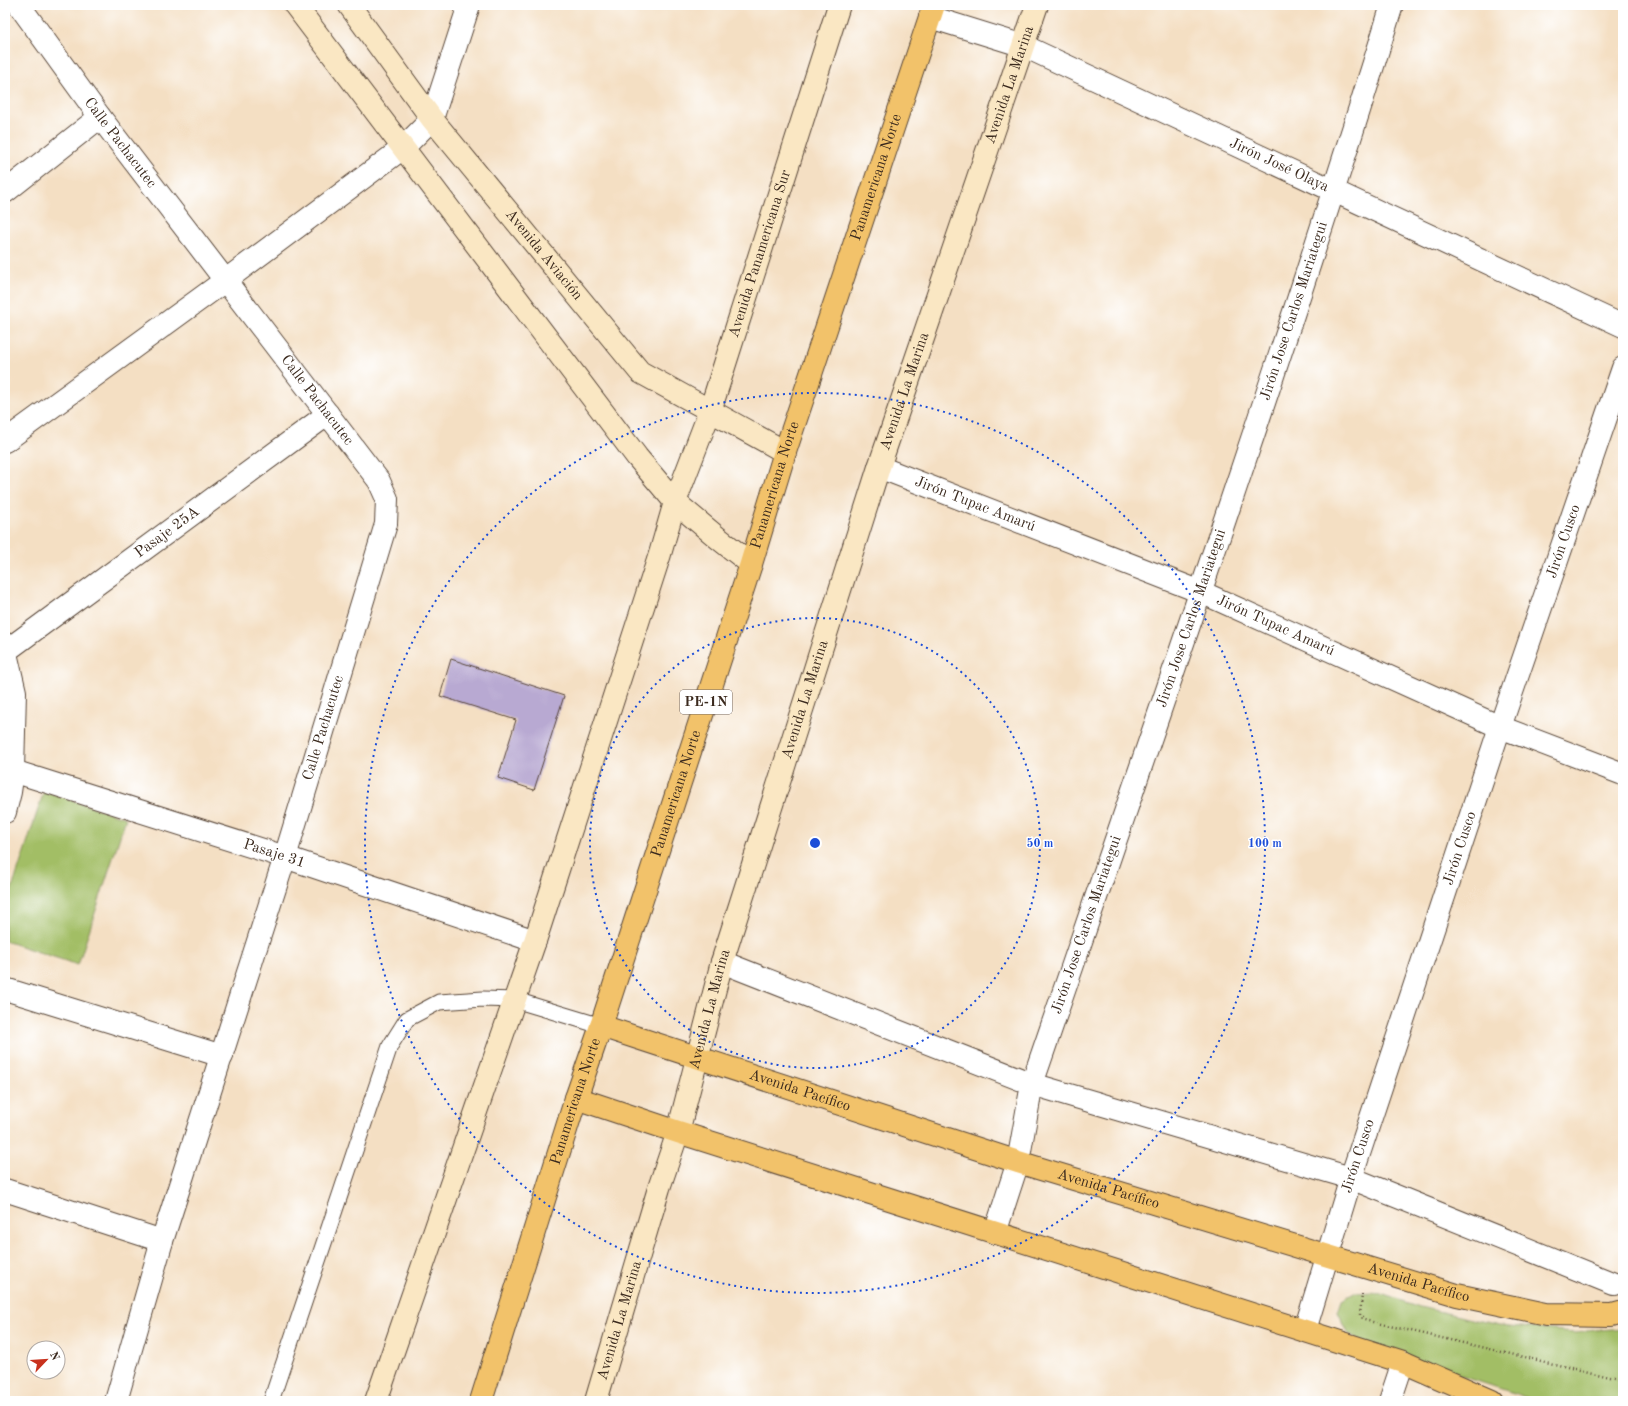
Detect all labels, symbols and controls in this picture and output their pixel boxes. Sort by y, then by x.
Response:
street label: Avenida La Marina [983,23,1037,146]
street label: Calle Pachacutec [81,95,159,191]
street label: Panamericana Norte [848,112,905,243]
street label: Jirón José Olaya [1227,136,1332,195]
street label: Avenida Panamericana Sur [726,168,794,339]
street label: Avenida Aviación [502,207,585,303]
street label: Jirón Jose Carlos Mariategui [1258,220,1330,402]
street label: Avenida La Marina [878,330,932,452]
street label: Calle Pachacutec [278,352,356,448]
street label: Panamericana Norte [749,419,802,551]
street label: Jirón Tupac Amarú [913,474,1037,534]
street label: Jirón Cusco [1544,503,1583,580]
street label: Pasaje 25A [132,504,202,561]
street label: Jirón Jose Carlos Mariategui [1154,527,1229,709]
street label: Jirón Tupac Amarú [1214,592,1337,659]
street label: Avenida La Marina [779,638,831,761]
street label: Calle Pachacutec [301,673,347,782]
road number: PE-1N [680,690,732,714]
street label: Panamericana Norte [649,728,704,859]
street label: Jirón Cusco [1441,810,1479,887]
street label: Jirón Jose Carlos Mariategui [1049,834,1124,1016]
centre of rings [808,836,822,850]
street label: Pasaje 31 [241,837,307,871]
text: 50 m [1027,837,1054,850]
text: 100 m [1248,838,1282,850]
street label: Avenida La Marina [687,947,733,1071]
street label: Panamericana Norte [548,1036,604,1167]
street label: Avenida Pacífico [747,1067,852,1114]
street label: Jirón Cusco [1339,1117,1377,1195]
street label: Avenida Pacífico [1056,1167,1161,1212]
street label: Avenida La Marina [595,1258,645,1382]
street label: Avenida Pacífico [1366,1261,1471,1305]
north arrow [26,1340,66,1380]
text: N [47,1350,61,1363]

